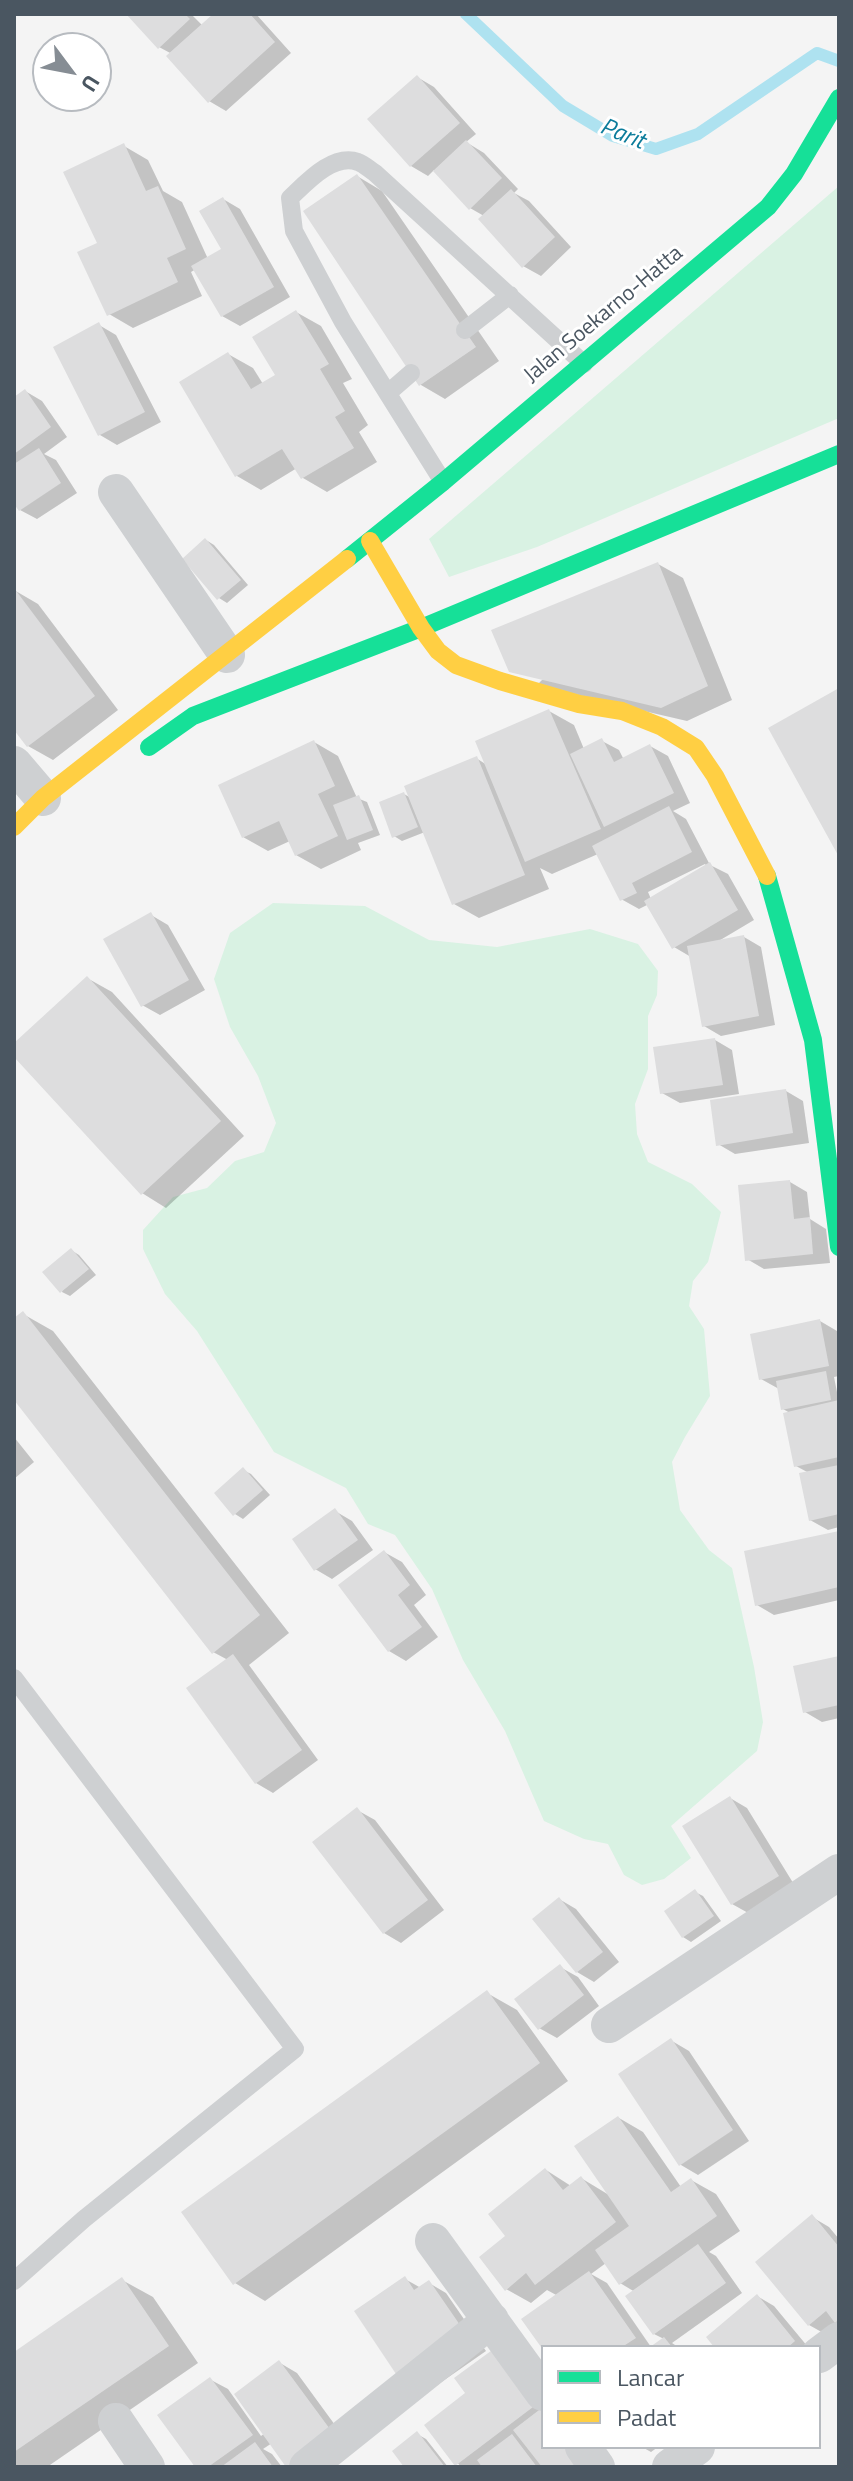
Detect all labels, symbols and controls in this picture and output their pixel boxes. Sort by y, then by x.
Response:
north arrow [32,32,112,112]
text: U [72,69,109,99]
water label: Parit [596,113,648,157]
street label: Jalan Soekarno-Hatta [519,241,689,389]
legend [541,2345,821,2449]
text: Lancar [617,2359,684,2395]
text: Padat [617,2399,676,2435]

